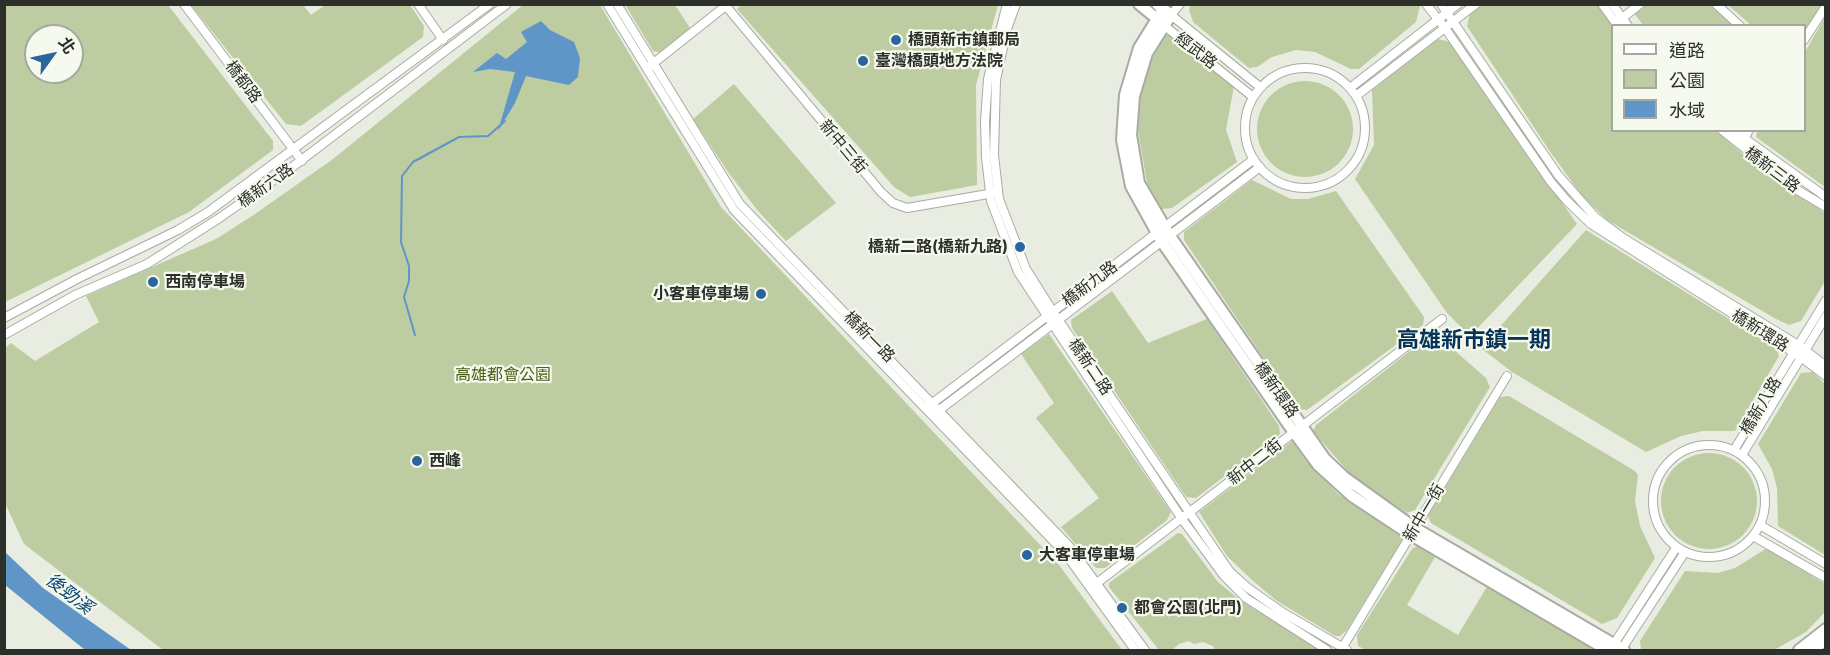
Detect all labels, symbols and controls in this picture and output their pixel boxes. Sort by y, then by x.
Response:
north arrow [24,24,84,84]
legend [1611,24,1806,132]
street label: 經武路 [1171,29,1221,73]
place label: 橋頭新市鎮郵局 [908,30,1020,50]
text: 北 [55,33,80,57]
marker: 橋頭新市鎮郵局 [889,33,903,47]
text: 道路 [1669,40,1705,61]
place label: 臺灣橋頭地方法院 [875,51,1003,71]
marker: 臺灣橋頭地方法院 [856,54,870,68]
street label: 橋都路 [221,57,265,107]
text: 公園 [1669,70,1705,91]
text: 水域 [1669,100,1705,121]
street label: 新中三街 [815,116,871,178]
street label: 橋新三路 [1741,143,1803,197]
street label: 橋新六路 [234,160,298,212]
place label: 橋新二路(橋新九路) [868,237,1008,257]
marker: 橋新二路(橋新九路) [1013,240,1027,254]
street label: 橋新九路 [1059,257,1121,311]
place label: 西南停車場 [165,272,245,292]
marker: 西南停車場 [146,275,160,289]
place label: 小客車停車場 [653,284,749,304]
marker: 小客車停車場 [754,287,768,301]
street label: 橋新環路 [1728,306,1792,356]
street label: 橋新一路 [840,308,898,366]
district label: 高雄新市鎮一期 [1397,327,1551,353]
street label: 橋新二路 [1064,335,1116,399]
street label: 橋新環路 [1250,358,1302,422]
park label: 高雄都會公園 [455,365,551,385]
street label: 橋新八路 [1736,374,1786,438]
street label: 新中二街 [1224,435,1286,489]
place label: 西峰 [429,451,461,471]
marker: 西峰 [410,454,424,468]
street label: 新中一街 [1399,481,1449,545]
place label: 大客車停車場 [1039,545,1135,565]
marker: 大客車停車場 [1020,548,1034,562]
water label: 後勁溪 [41,569,97,619]
place label: 都會公園(北門) [1134,598,1242,618]
marker: 都會公園(北門) [1115,601,1129,615]

